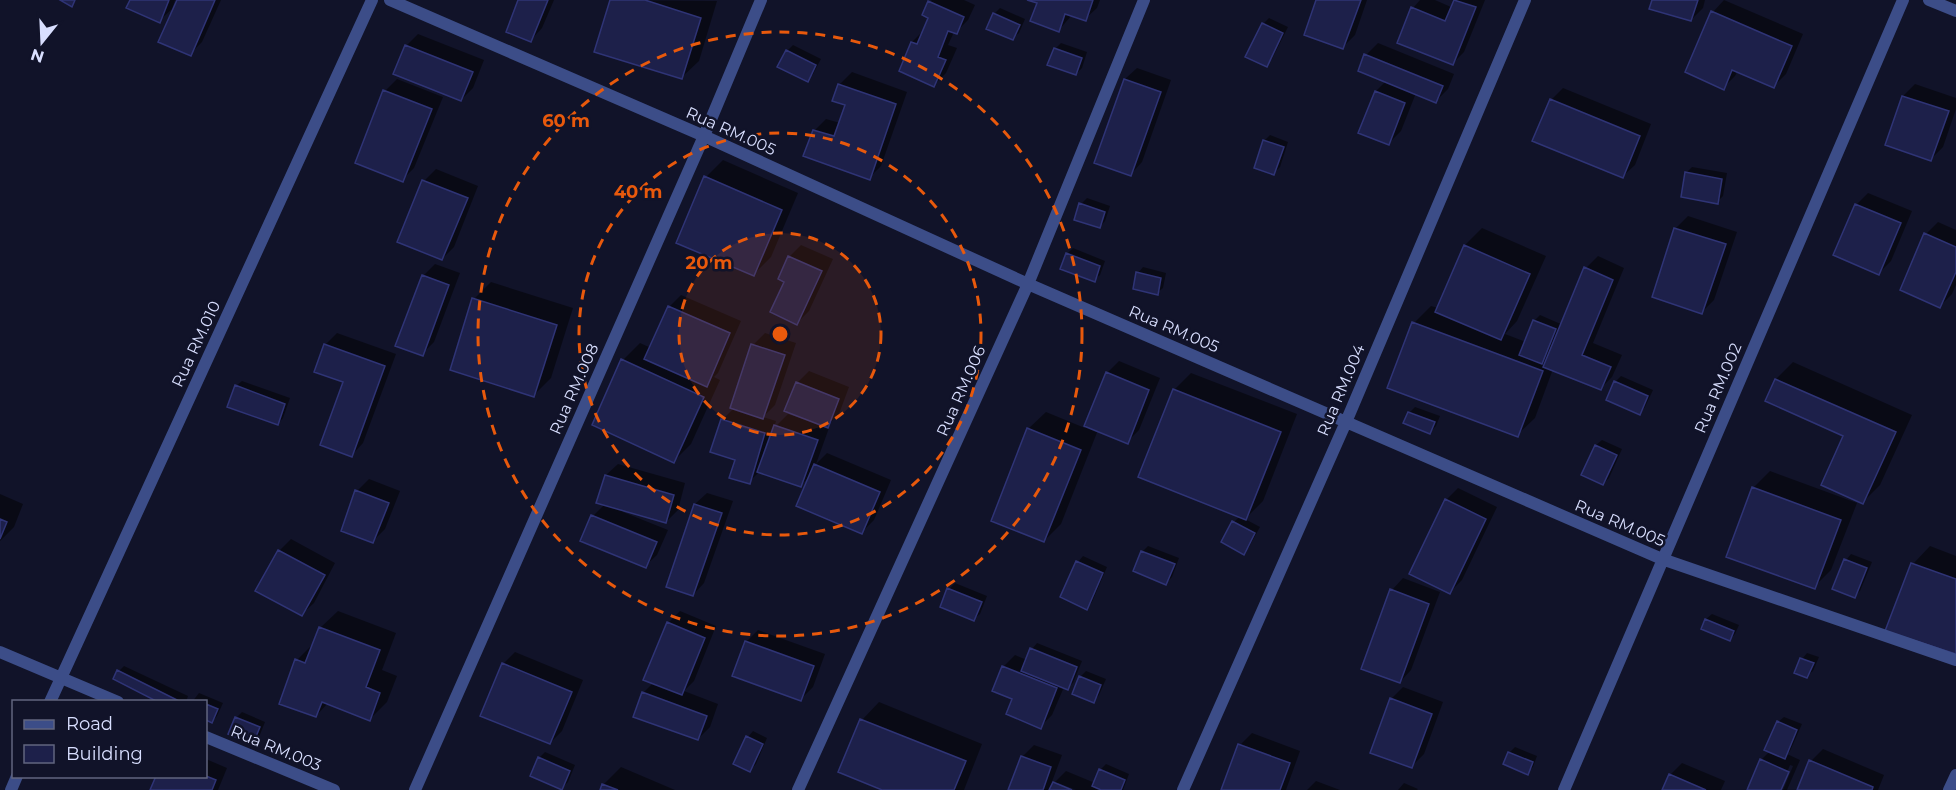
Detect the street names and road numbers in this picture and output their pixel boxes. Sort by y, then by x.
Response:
street label: Rua RM.005 [683,103,779,159]
street label: Rua RM.010 [168,298,224,390]
street label: Rua RM.005 [1126,301,1222,357]
street label: Rua RM.002 [1690,340,1746,436]
street label: Rua RM.008 [546,341,602,437]
street label: Rua RM.004 [1313,341,1369,439]
street label: Rua RM.006 [933,343,989,439]
street label: Rua RM.005 [1572,495,1668,551]
street label: Rua RM.003 [228,721,324,775]

